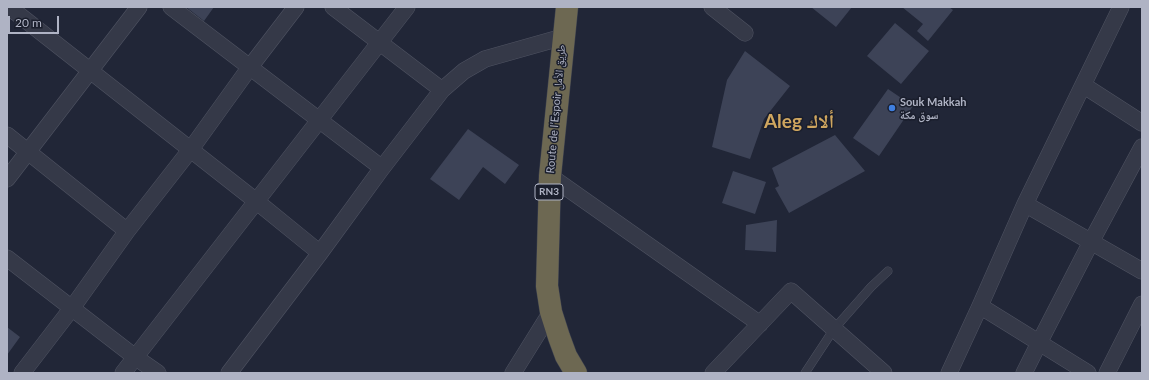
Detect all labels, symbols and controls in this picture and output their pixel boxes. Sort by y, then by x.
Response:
scale bar [10,8,61,34]
text: 20 m [15,15,42,30]
street label: Route de l’Espoir طريق الأمل [544,44,568,174]
place label: Souk Makkah سوق مكة [900,95,966,121]
marker: Souk Makkah سوق مكة [887,103,897,113]
district label: Aleg ألاك [764,111,834,133]
road number: RN3 [535,184,563,200]

